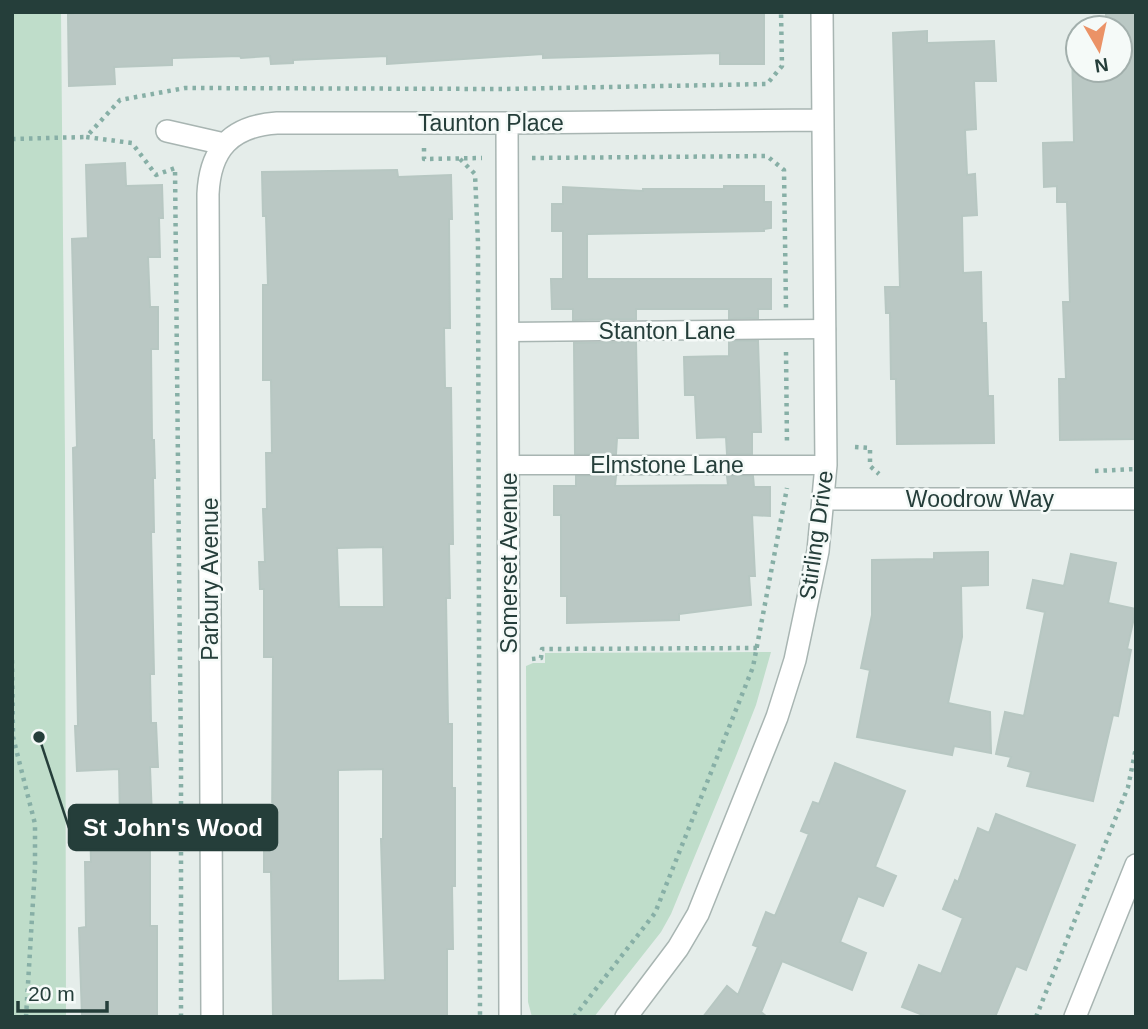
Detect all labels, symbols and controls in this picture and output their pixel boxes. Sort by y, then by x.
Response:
north arrow [1064,14,1134,84]
text: N [1093,54,1110,77]
street label: Taunton Place [418,110,564,136]
street label: Stanton Lane [599,318,735,344]
street label: Elmstone Lane [590,452,744,478]
street label: Stirling Drive [794,469,838,601]
street label: Somerset Avenue [496,472,522,654]
street label: Woodrow Way [906,486,1055,512]
street label: Parbury Avenue [197,497,223,661]
callout: St John's Wood [69,805,277,850]
text: St John's Wood [83,814,263,841]
scale bar [18,970,107,1014]
text: 20 m [28,982,75,1005]

